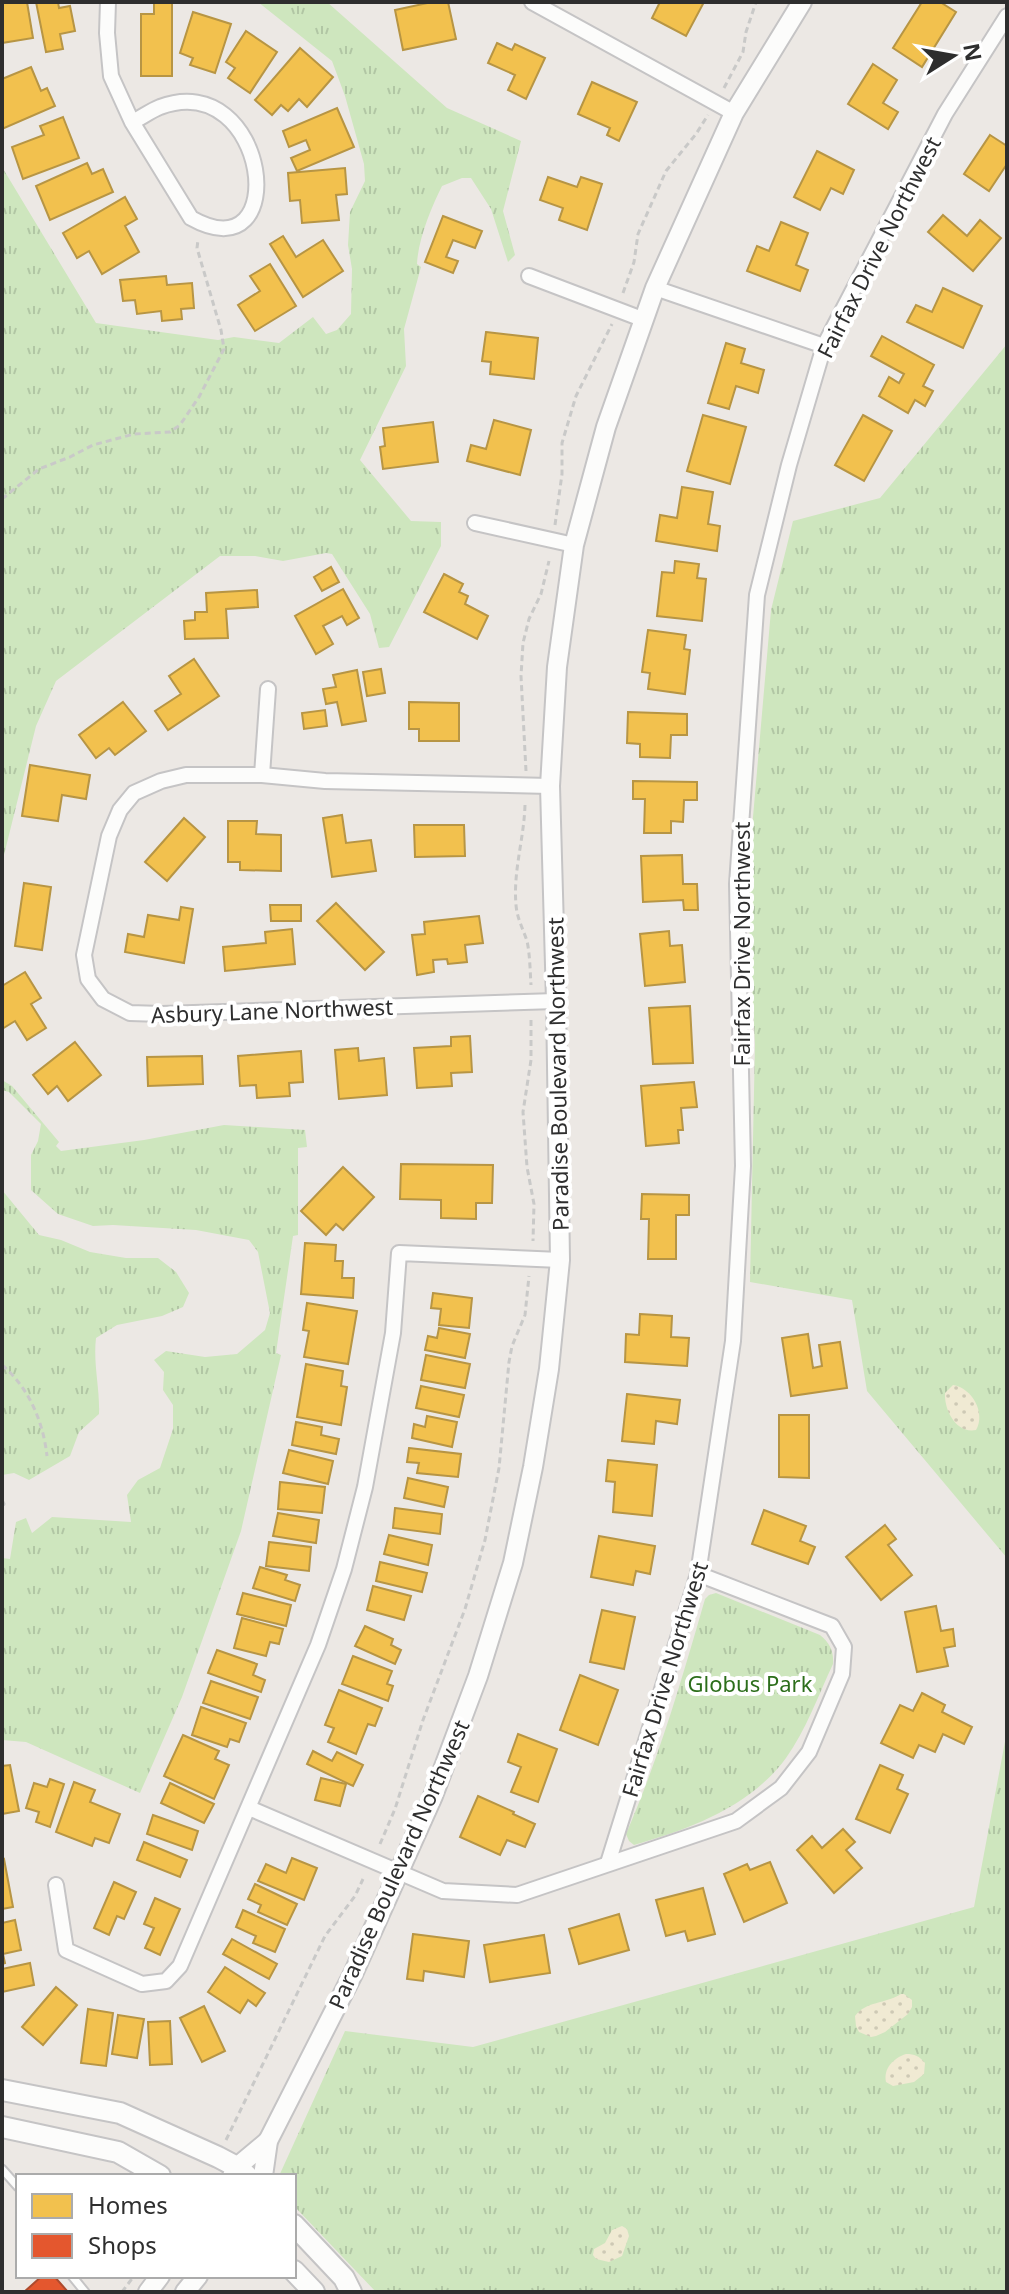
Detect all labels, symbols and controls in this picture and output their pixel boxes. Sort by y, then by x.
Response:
north arrow [913,16,993,96]
text: N [957,40,990,64]
street label: Fairfax Drive Northwest [809,131,947,363]
street label: Fairfax Drive Northwest [726,822,756,1066]
street label: Paradise Boulevard Northwest [539,917,575,1231]
street label: Asbury Lane Northwest [150,991,394,1029]
street label: Fairfax Drive Northwest [614,1558,714,1800]
park label: Globus Park [688,1668,813,1698]
street label: Paradise Boulevard Northwest [321,1715,476,2013]
legend [16,2174,296,2278]
text: Homes [88,2188,168,2221]
text: Shops [88,2228,157,2261]

